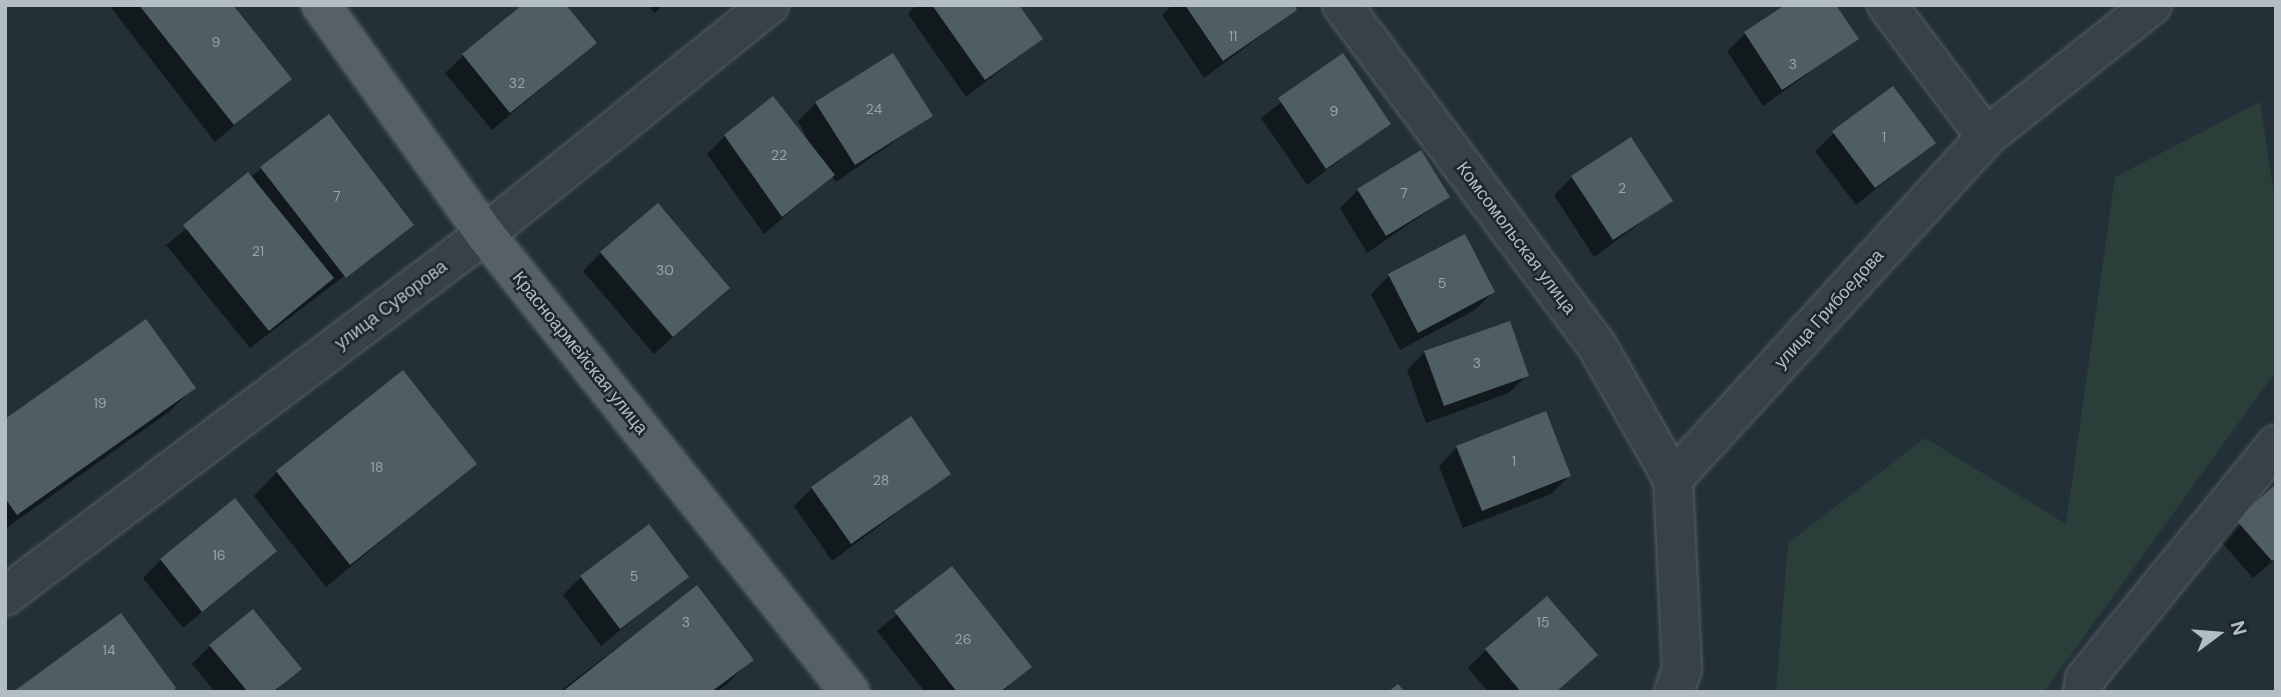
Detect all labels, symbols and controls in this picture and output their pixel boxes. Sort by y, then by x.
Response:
house number: 11 [1229,28,1237,44]
house number: 9 [212,34,220,50]
house number: 3 [1789,56,1797,72]
house number: 32 [509,75,525,91]
house number: 24 [866,101,882,117]
house number: 9 [1330,103,1338,119]
house number: 1 [1882,129,1886,145]
house number: 22 [771,147,787,163]
street label: Комсомольская улица [1452,158,1580,318]
house number: 2 [1618,180,1626,196]
house number: 7 [1400,185,1408,201]
house number: 7 [333,188,341,204]
house number: 21 [252,243,264,259]
street label: улица Грибоедова [1770,245,1888,373]
street label: улица Суворова [331,256,451,354]
house number: 30 [656,262,674,278]
street label: Красноармейская улица [508,267,652,439]
house number: 5 [1438,275,1446,291]
house number: 3 [1473,355,1481,371]
house number: 19 [93,395,107,411]
house number: 1 [1512,453,1516,469]
house number: 18 [371,459,383,475]
house number: 28 [873,472,889,488]
house number: 16 [212,547,226,563]
house number: 5 [630,568,638,584]
north arrow [2183,599,2253,669]
house number: 3 [682,614,690,630]
house number: 15 [1537,614,1549,630]
text: N [2225,618,2253,638]
house number: 26 [955,631,971,647]
house number: 14 [103,642,115,658]

